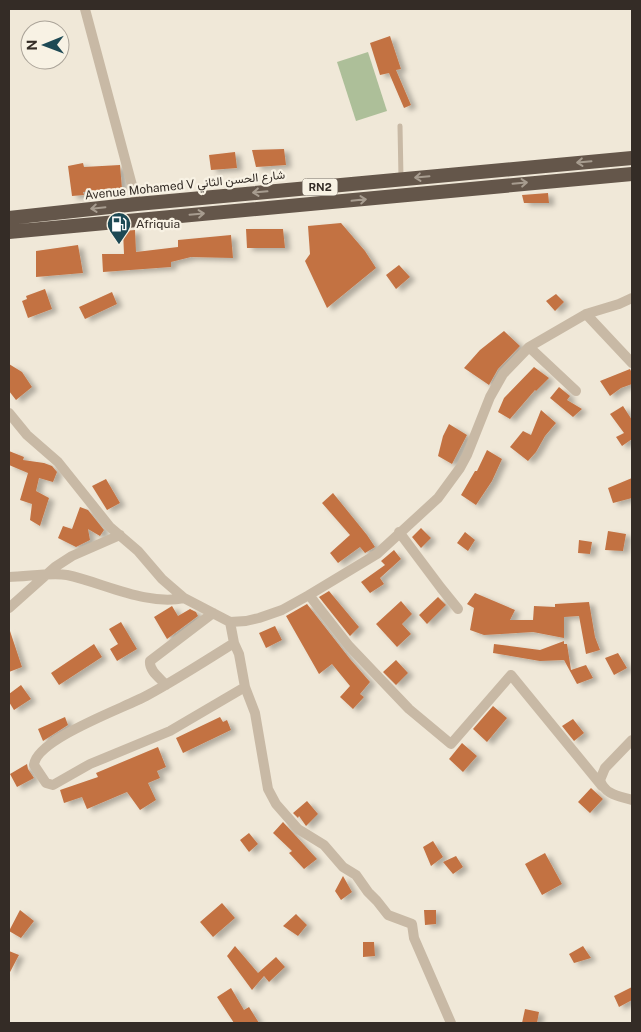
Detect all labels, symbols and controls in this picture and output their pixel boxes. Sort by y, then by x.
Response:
north arrow [20,20,70,70]
text: N [24,40,40,51]
one-way arrow [576,158,592,167]
street label: Avenue Mohamed V شارع الحسن الثاني [84,168,286,205]
one-way arrow [414,172,430,182]
road number: RN2 [302,178,338,196]
one-way arrow [512,179,528,188]
one-way arrow [252,188,268,197]
one-way arrow [350,195,366,205]
one-way arrow [91,203,107,213]
one-way arrow [188,210,204,219]
fuel station icon: Afriquia [106,211,132,245]
place label: Afriquia [136,217,180,231]

